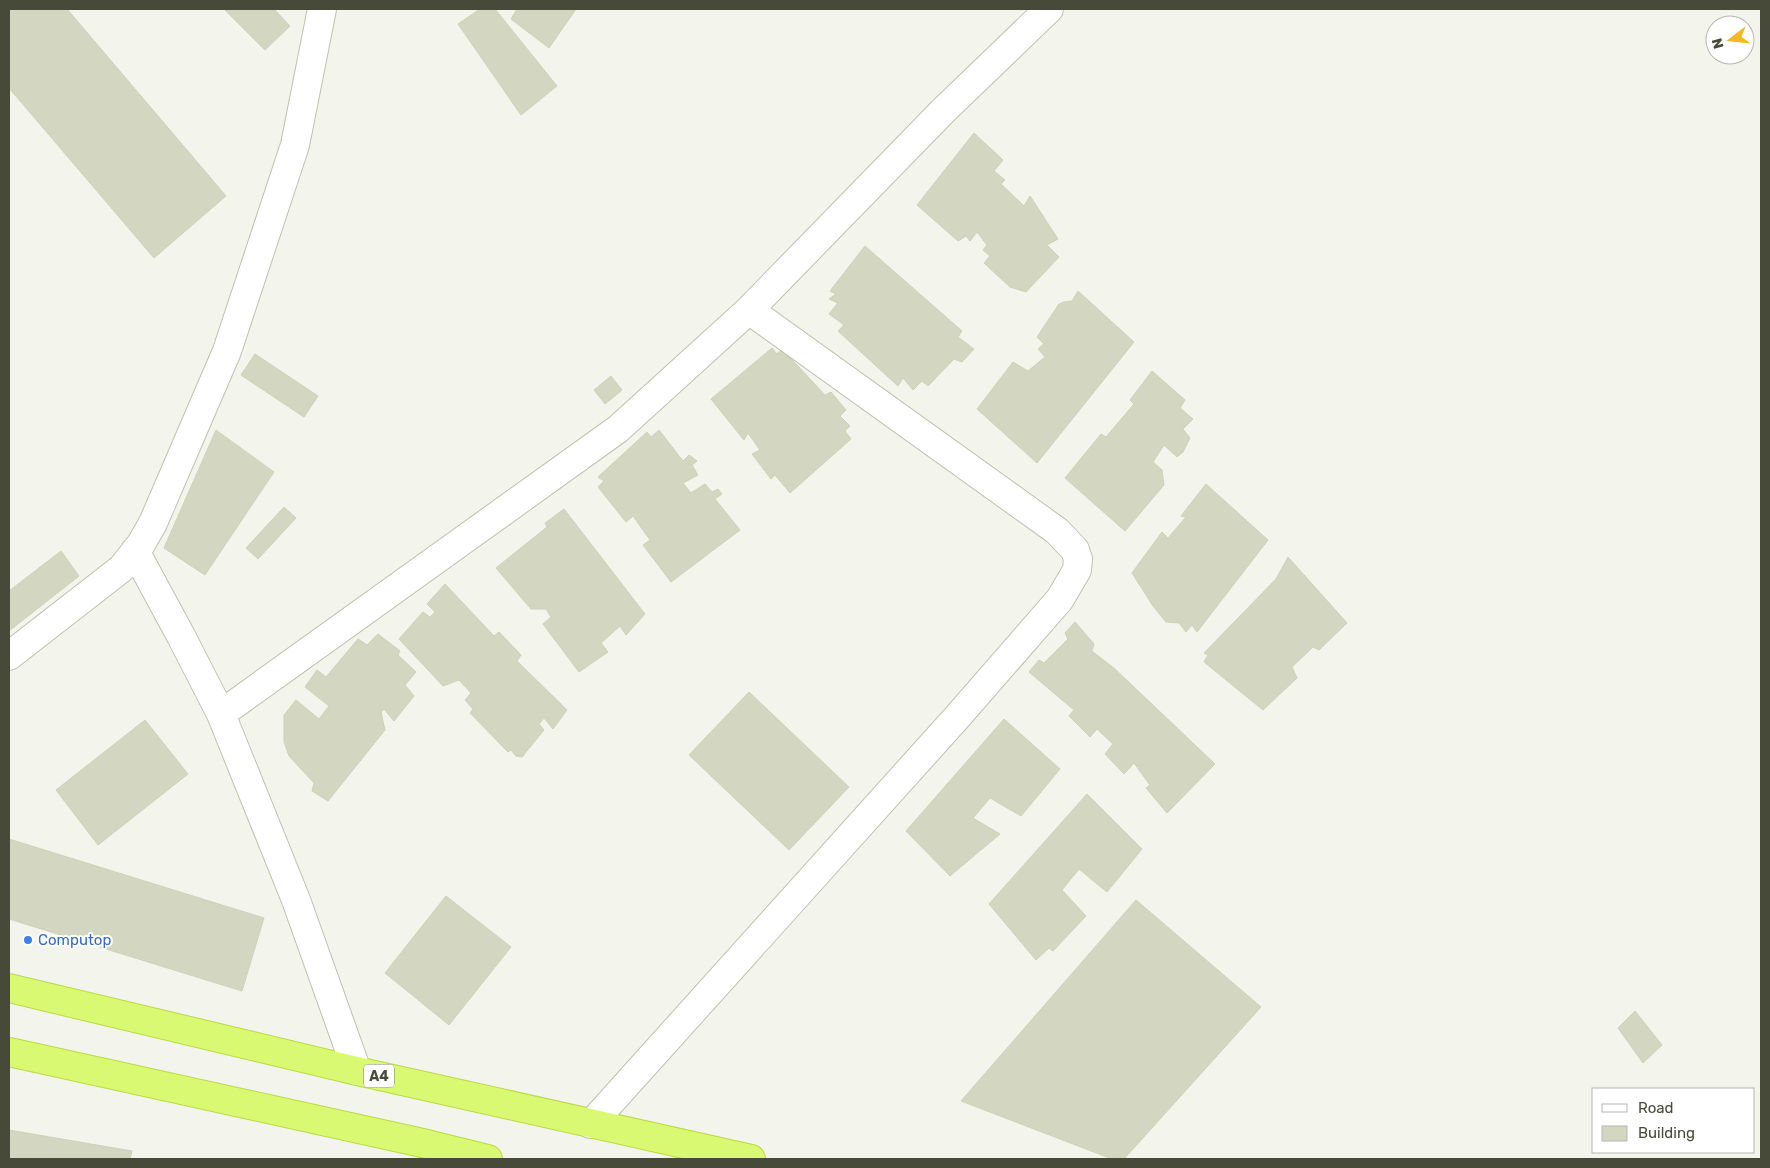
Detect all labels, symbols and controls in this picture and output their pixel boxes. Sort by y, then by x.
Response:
north arrow [1705,15,1755,65]
text: N [1708,36,1728,51]
place label: Computop [38,931,111,949]
marker: Computop [22,934,34,946]
road number: A4 [364,1064,394,1088]
legend [1592,1088,1755,1153]
text: Road [1638,1099,1674,1117]
text: Building [1638,1124,1695,1142]

